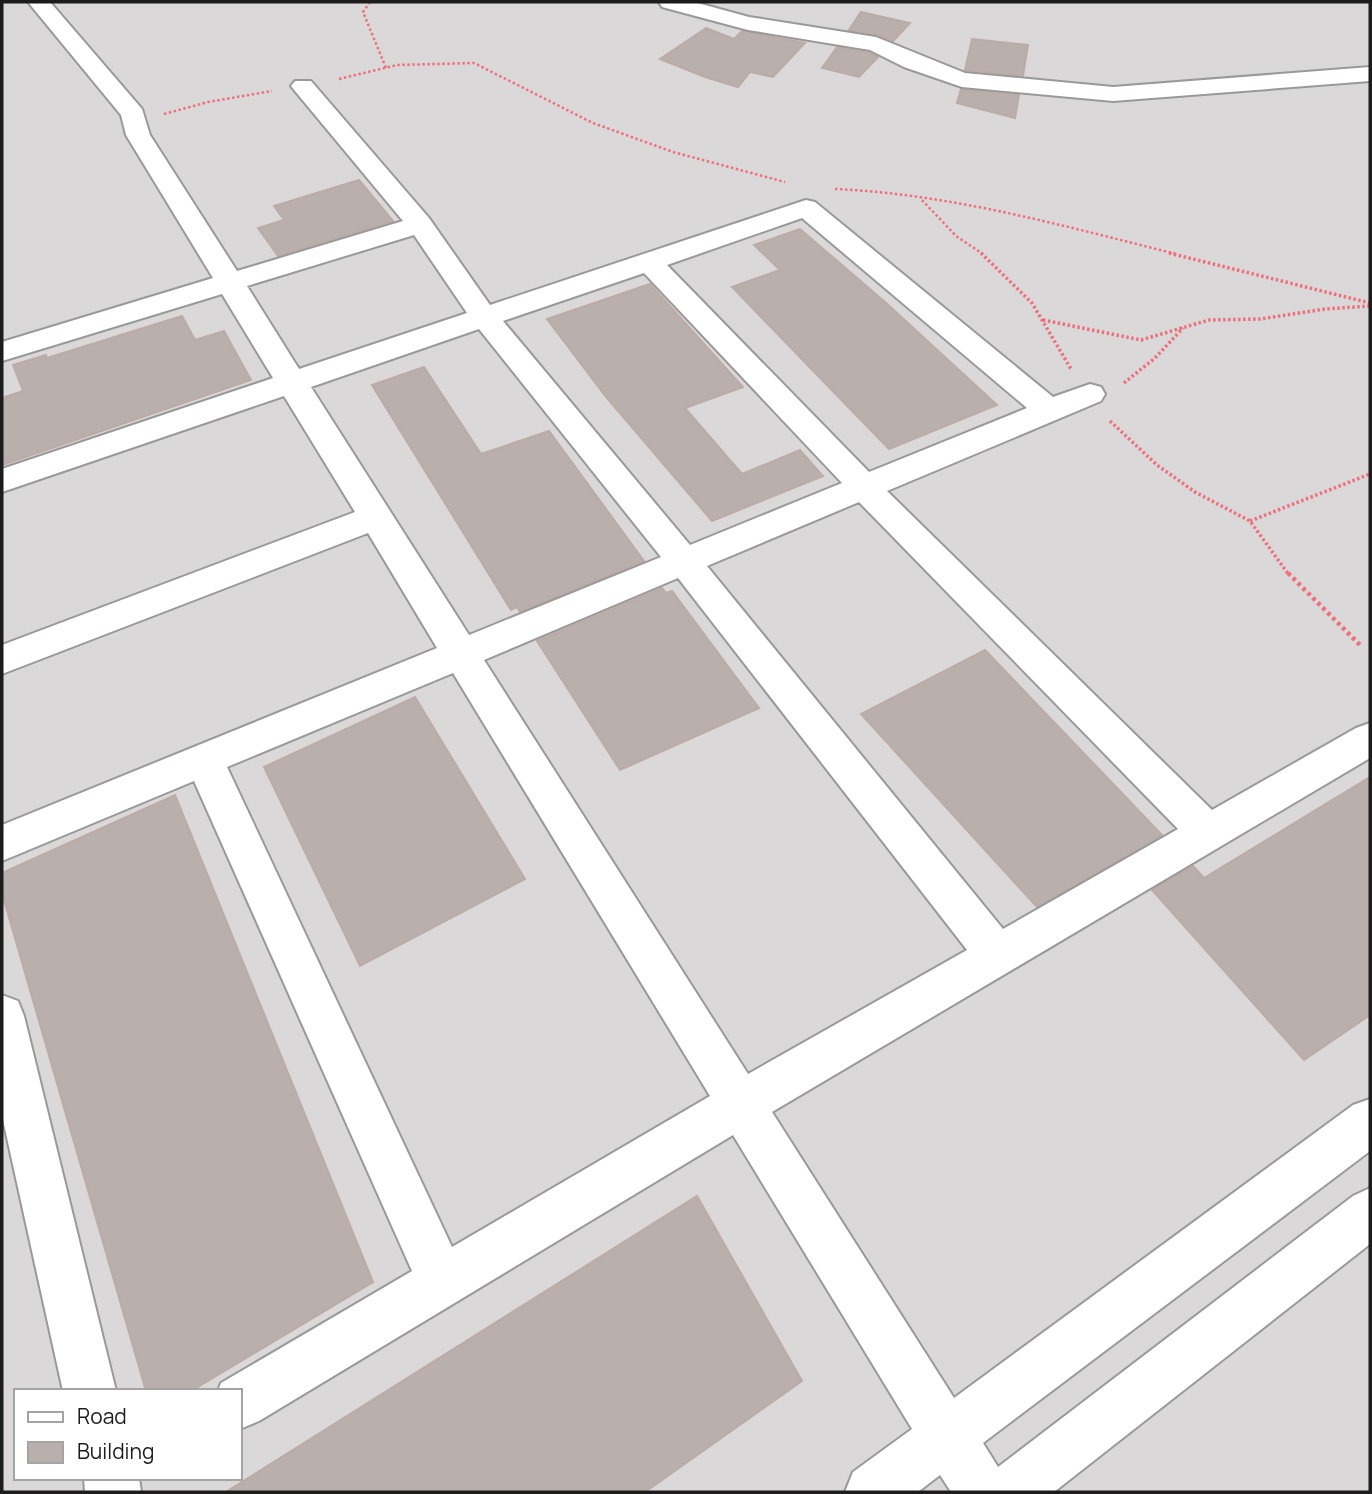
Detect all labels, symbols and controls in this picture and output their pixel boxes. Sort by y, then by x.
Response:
legend [14,1389,242,1480]
text: Road [77,1402,127,1430]
text: Building [77,1437,154,1465]

